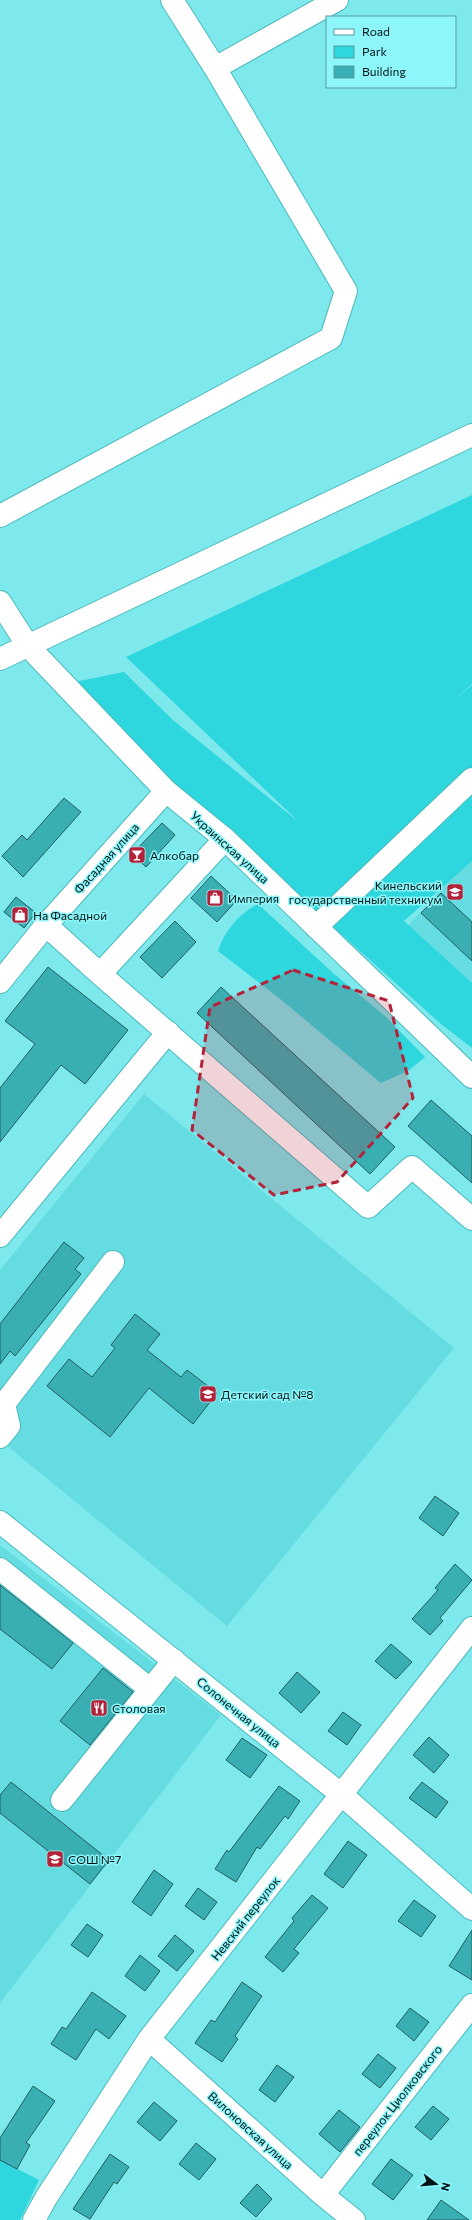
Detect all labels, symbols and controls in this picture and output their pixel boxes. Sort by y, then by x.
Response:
legend [326,16,456,88]
text: Road [362,24,390,38]
text: Park [362,44,388,58]
text: Building [362,64,406,78]
street label: Украинская улица [188,808,272,886]
street label: Фасадная улица [71,820,141,896]
bar icon: Алкобар [127,845,147,865]
place label: Алкобар [150,848,199,862]
place label: Кинельский государственный техникум [289,878,442,906]
school or university icon: Кинельский государственный техникум [445,882,465,902]
shop icon: Империя [205,888,225,908]
place label: Империя [228,891,279,905]
shop icon: На Фасадной [10,905,30,925]
place label: На Фасадной [33,908,107,922]
school or university icon: Детский сад №8 [198,1384,218,1404]
place label: Детский сад №8 [221,1387,314,1401]
street label: Солонечная улица [194,1674,284,1750]
restaurant icon: Столовая [89,1698,109,1718]
place label: Столовая [112,1701,166,1715]
school or university icon: СОШ №7 [45,1849,65,1869]
place label: СОШ №7 [68,1852,121,1866]
street label: Невский переулок [208,1873,283,1963]
street label: переулок Циолковского [350,2042,444,2158]
street label: Вилоновская улица [206,2088,296,2172]
north arrow [416,2164,456,2204]
text: N [439,2181,453,2193]

